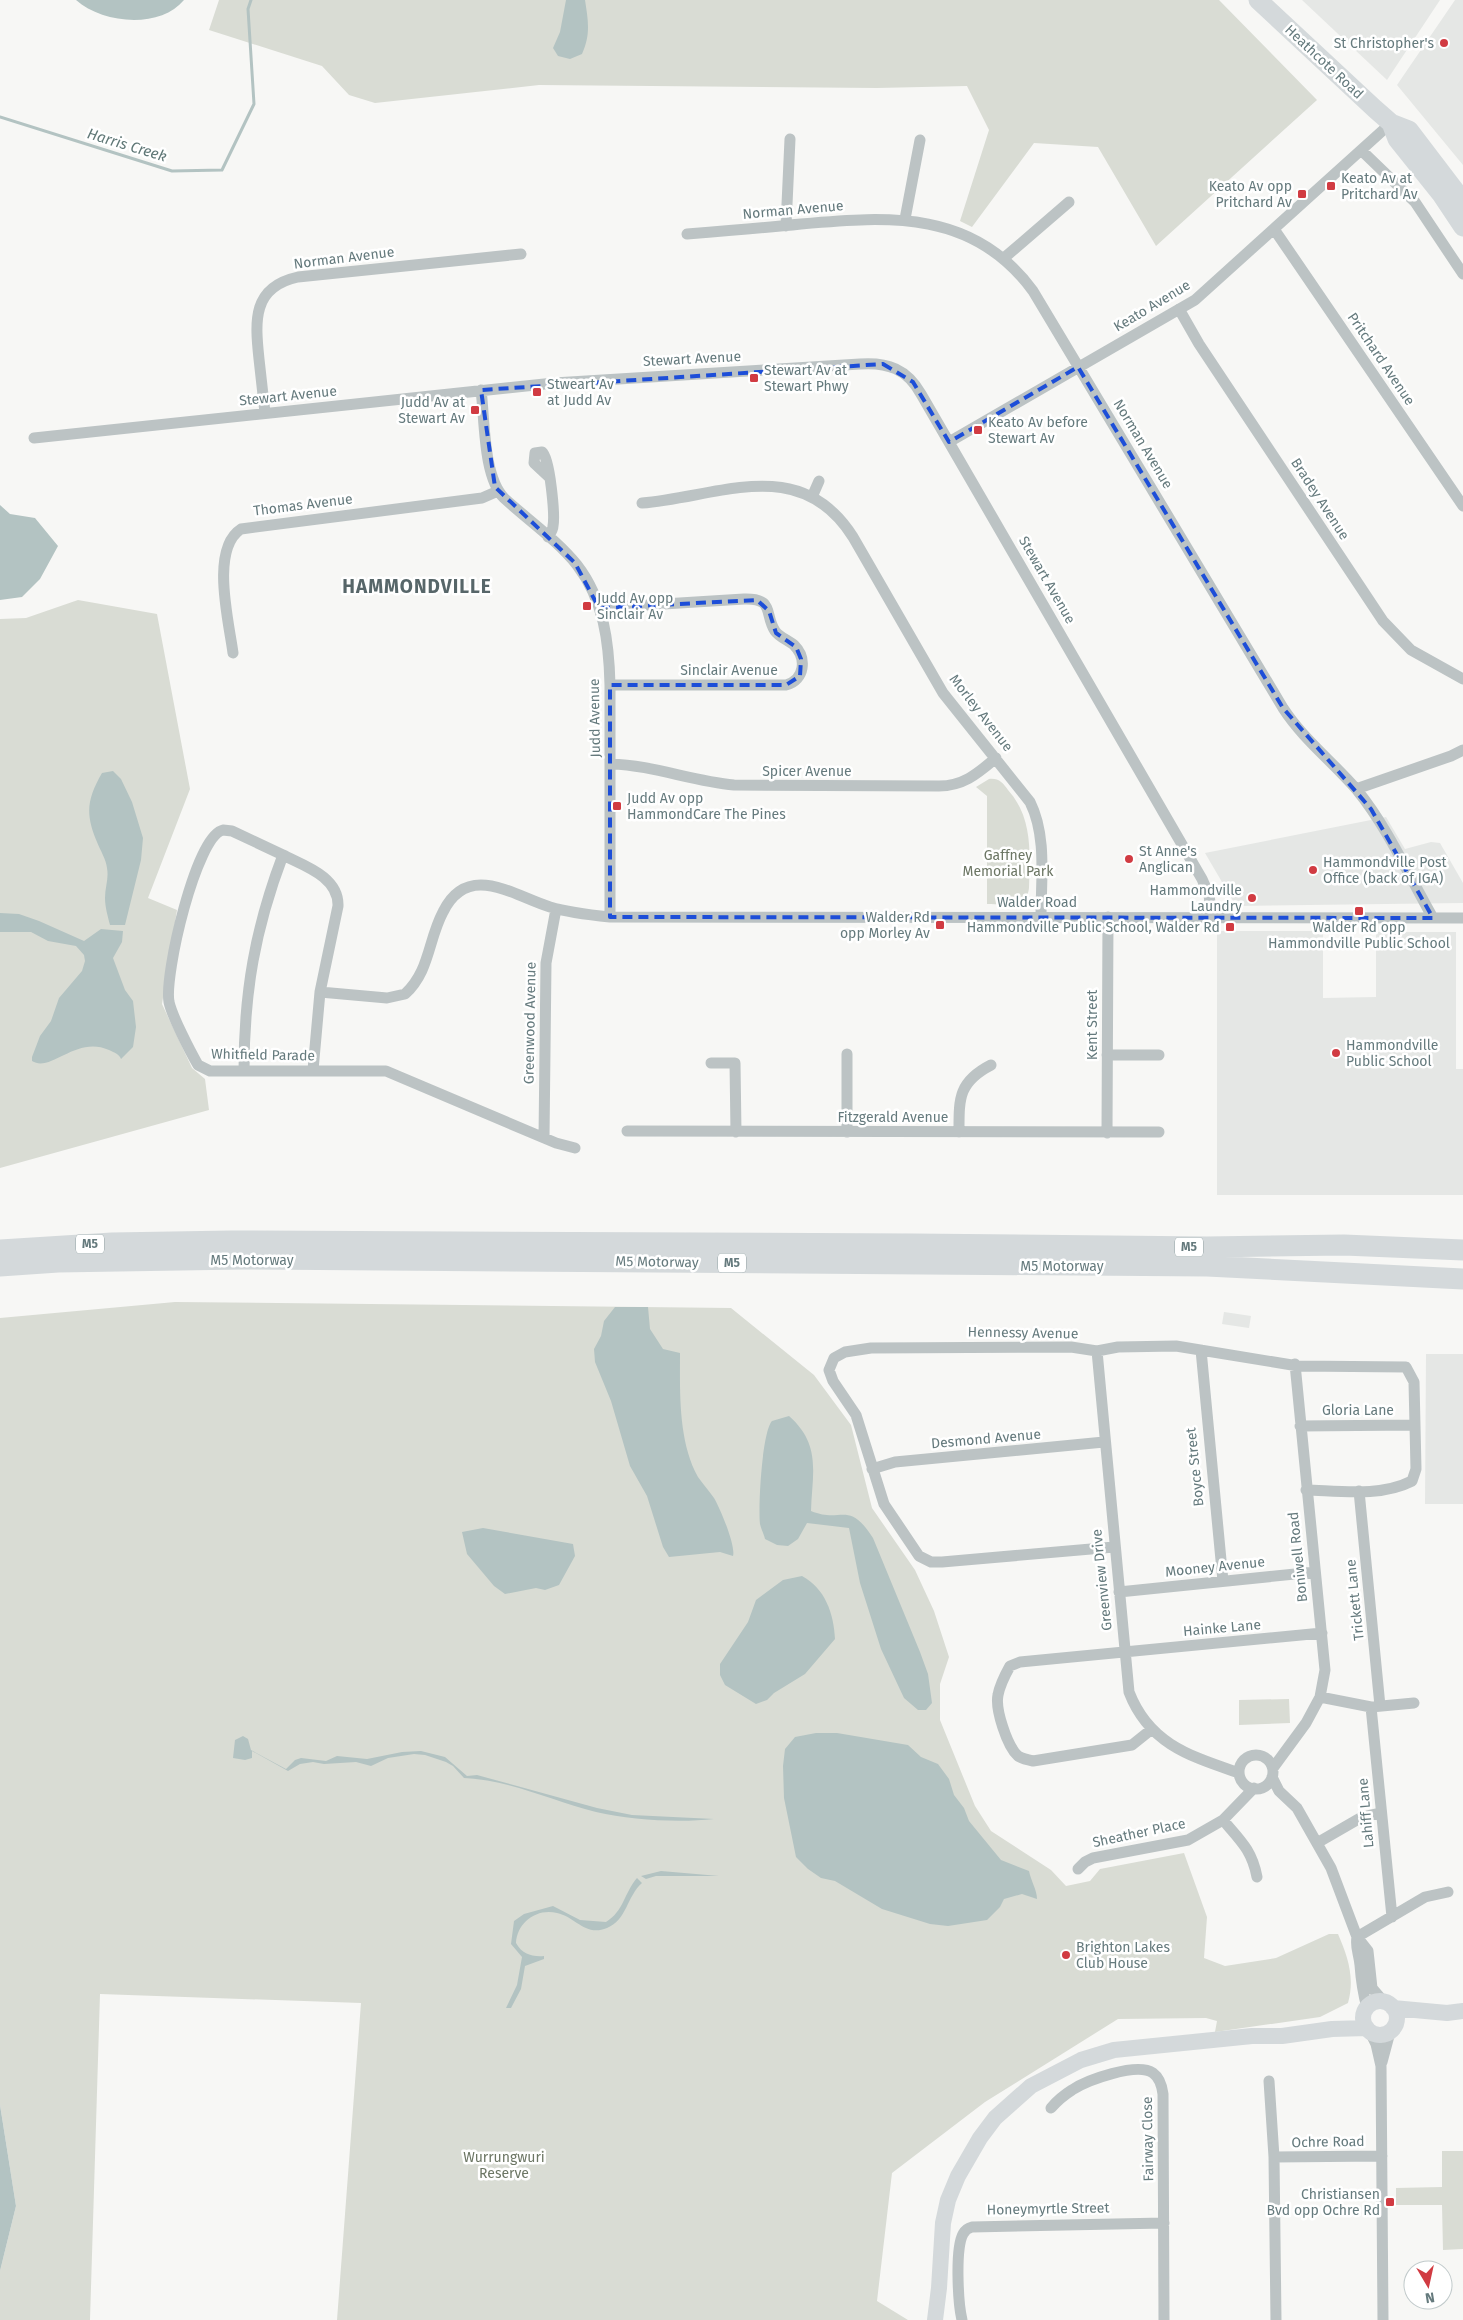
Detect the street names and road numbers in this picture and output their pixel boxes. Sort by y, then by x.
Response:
street label: Heathcote Road [1281,21,1367,103]
street label: Norman Avenue [742,197,844,223]
street label: Norman Avenue [293,243,395,273]
street label: Keato Avenue [1111,276,1193,336]
street label: Pritchard Avenue [1344,309,1418,409]
street label: Stewart Avenue [643,348,741,370]
street label: Stewart Avenue [238,382,338,410]
street label: Norman Avenue [1110,396,1176,492]
street label: Bradey Avenue [1287,455,1353,543]
street label: Thomas Avenue [252,490,354,520]
street label: Stewart Avenue [1015,533,1079,627]
street label: Sinclair Avenue [680,662,778,679]
street label: Morley Avenue [946,671,1016,755]
street label: Judd Avenue [586,678,604,758]
street label: Spicer Avenue [762,763,852,780]
street label: Walder Road [997,894,1077,911]
street label: Greenwood Avenue [520,962,540,1084]
street label: Kent Street [1084,989,1101,1060]
street label: Whitfield Parade [211,1046,315,1064]
street label: Fitzgerald Avenue [837,1109,949,1126]
road number: M5 [76,1234,104,1254]
road number: M5 [1175,1238,1203,1256]
street label: M5 Motorway [210,1252,294,1269]
street label: M5 Motorway [615,1253,699,1271]
road number: M5 [718,1254,746,1272]
street label: M5 Motorway [1020,1258,1104,1275]
street label: Hennessy Avenue [967,1324,1079,1342]
street label: Gloria Lane [1322,1402,1394,1419]
street label: Desmond Avenue [930,1426,1042,1452]
street label: Boyce Street [1182,1426,1208,1507]
street label: Boniwell Road [1285,1511,1311,1603]
street label: Greenview Drive [1088,1528,1116,1632]
street label: Mooney Avenue [1164,1553,1266,1581]
street label: Trickett Lane [1342,1559,1368,1641]
street label: Hainke Lane [1182,1616,1262,1640]
street label: Lahiff Lane [1354,1777,1378,1849]
street label: Sheather Place [1091,1815,1187,1851]
street label: Fairway Close [1139,2096,1157,2182]
street label: Ochre Road [1291,2133,1365,2151]
street label: Honeymyrtle Street [986,2199,1110,2219]

